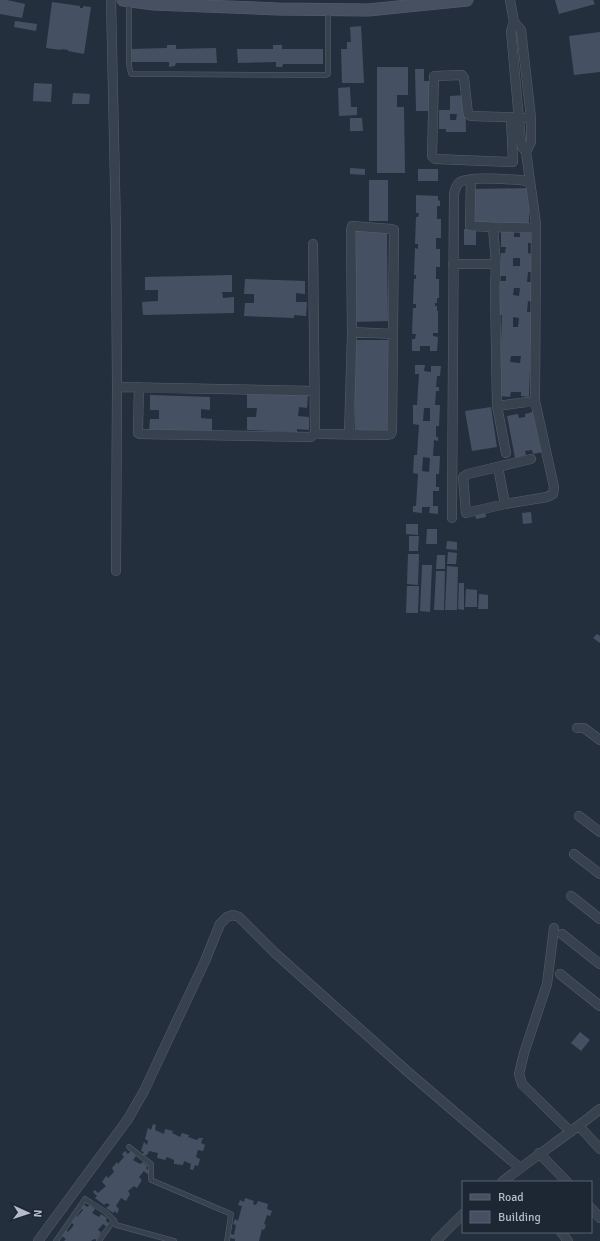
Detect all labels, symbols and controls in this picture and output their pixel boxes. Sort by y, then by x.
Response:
legend [462,1181,592,1233]
text: Road [498,1190,524,1205]
north arrow [8,1193,48,1233]
text: N [31,1209,44,1218]
text: Building [498,1210,541,1225]

